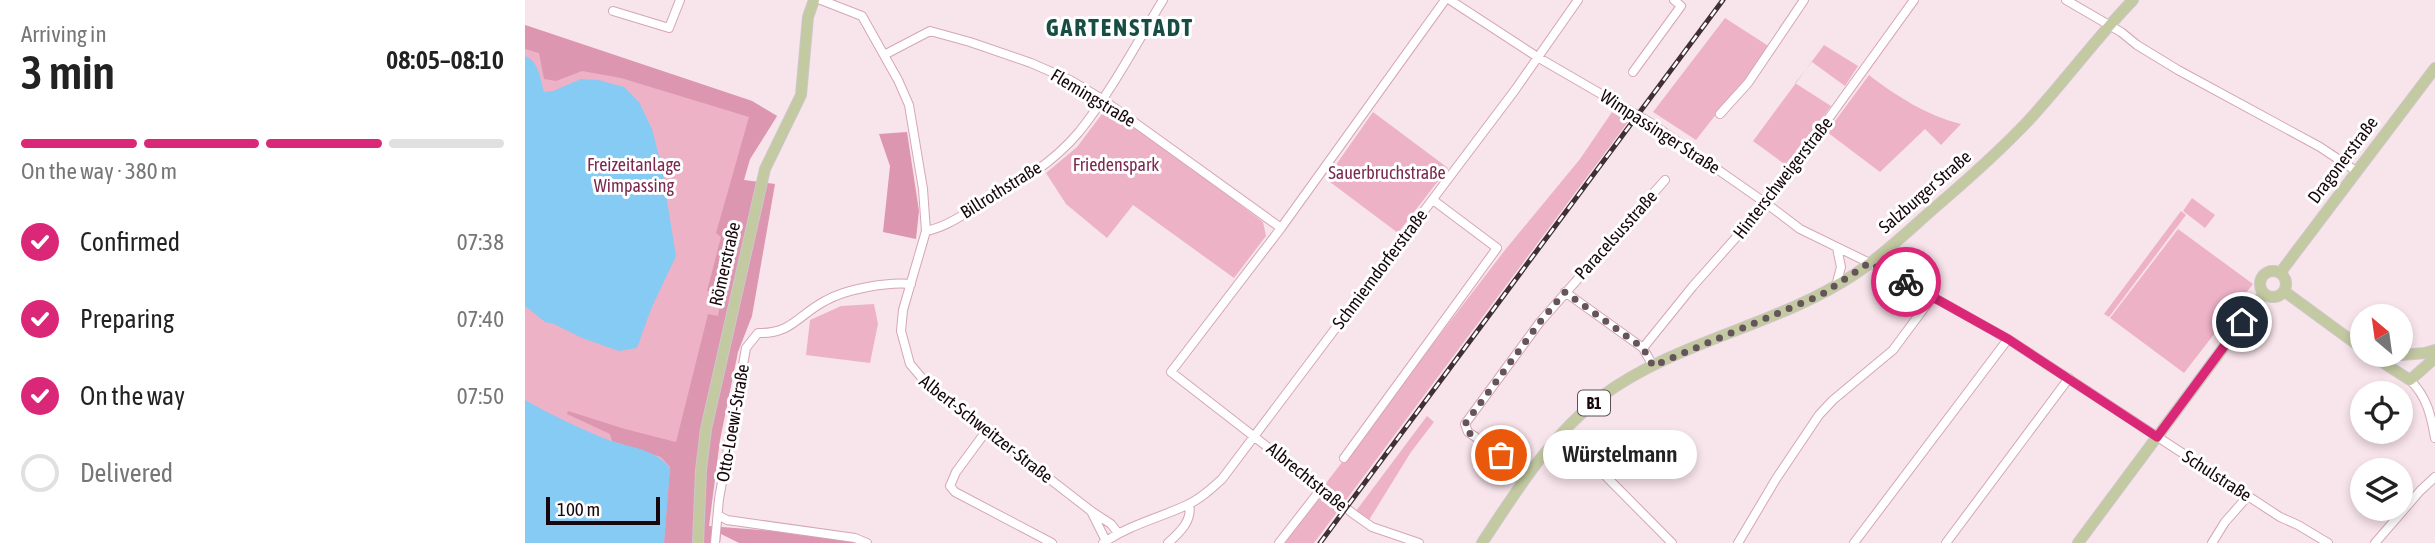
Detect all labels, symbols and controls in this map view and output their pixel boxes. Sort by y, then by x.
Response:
district label: GARTENSTADT [1046,14,1194,41]
text: Arriving in [21,21,107,47]
text: 08:05–08:10 [386,45,504,75]
text: 3 min [21,46,115,99]
street label: Flemingstraße [1047,64,1139,131]
street label: Wimpassinger Straße [1596,85,1724,178]
street label: Dragonerstraße [2303,112,2382,207]
street label: Hinterschweigerstraße [1729,113,1837,243]
street label: Salzburger Straße [1874,146,1975,237]
park label: Freizeitanlage Wimpassing [587,154,681,196]
park label: Friedenspark [1073,154,1159,175]
street label: Billrothstraße [956,156,1045,223]
text: On the way · 380 m [21,158,177,184]
park label: Sauerbruchstraße [1328,162,1446,183]
street label: Paracelsusstraße [1570,186,1661,284]
street label: Schmierndorferstraße [1328,205,1431,333]
street label: Römerstraße [705,220,744,308]
icon: check [21,223,59,261]
text: Confirmed [80,227,180,257]
text: 07:38 [457,229,504,255]
courier [1871,247,1941,317]
icon: bike [1887,263,1925,301]
pin [2212,292,2272,352]
icon: check [21,300,59,338]
icon: home [2223,303,2261,341]
text: Preparing [80,304,174,334]
north arrow [2350,304,2413,368]
map controls [2350,304,2413,521]
text: 07:40 [457,306,504,332]
street label: Otto-Loewi-Straße [712,362,753,483]
street label: Albert-Schweitzer-Straße [916,370,1057,487]
icon: check [21,377,59,415]
text: On the way [80,381,185,411]
button: locate [2350,381,2413,444]
text: 07:50 [457,383,504,409]
road number: B1 [1578,390,1610,416]
pin [1471,425,1531,485]
callout: Würstelmann [1543,430,1697,480]
icon: bag [1482,436,1520,474]
street label: Albrechtstraße [1263,438,1352,515]
text: Würstelmann [1563,441,1677,467]
street label: Schulstraße [2179,446,2256,506]
text: Delivered [80,458,173,488]
button: layers [2350,458,2413,521]
scale bar [546,494,660,526]
text: 100 m [557,498,600,520]

